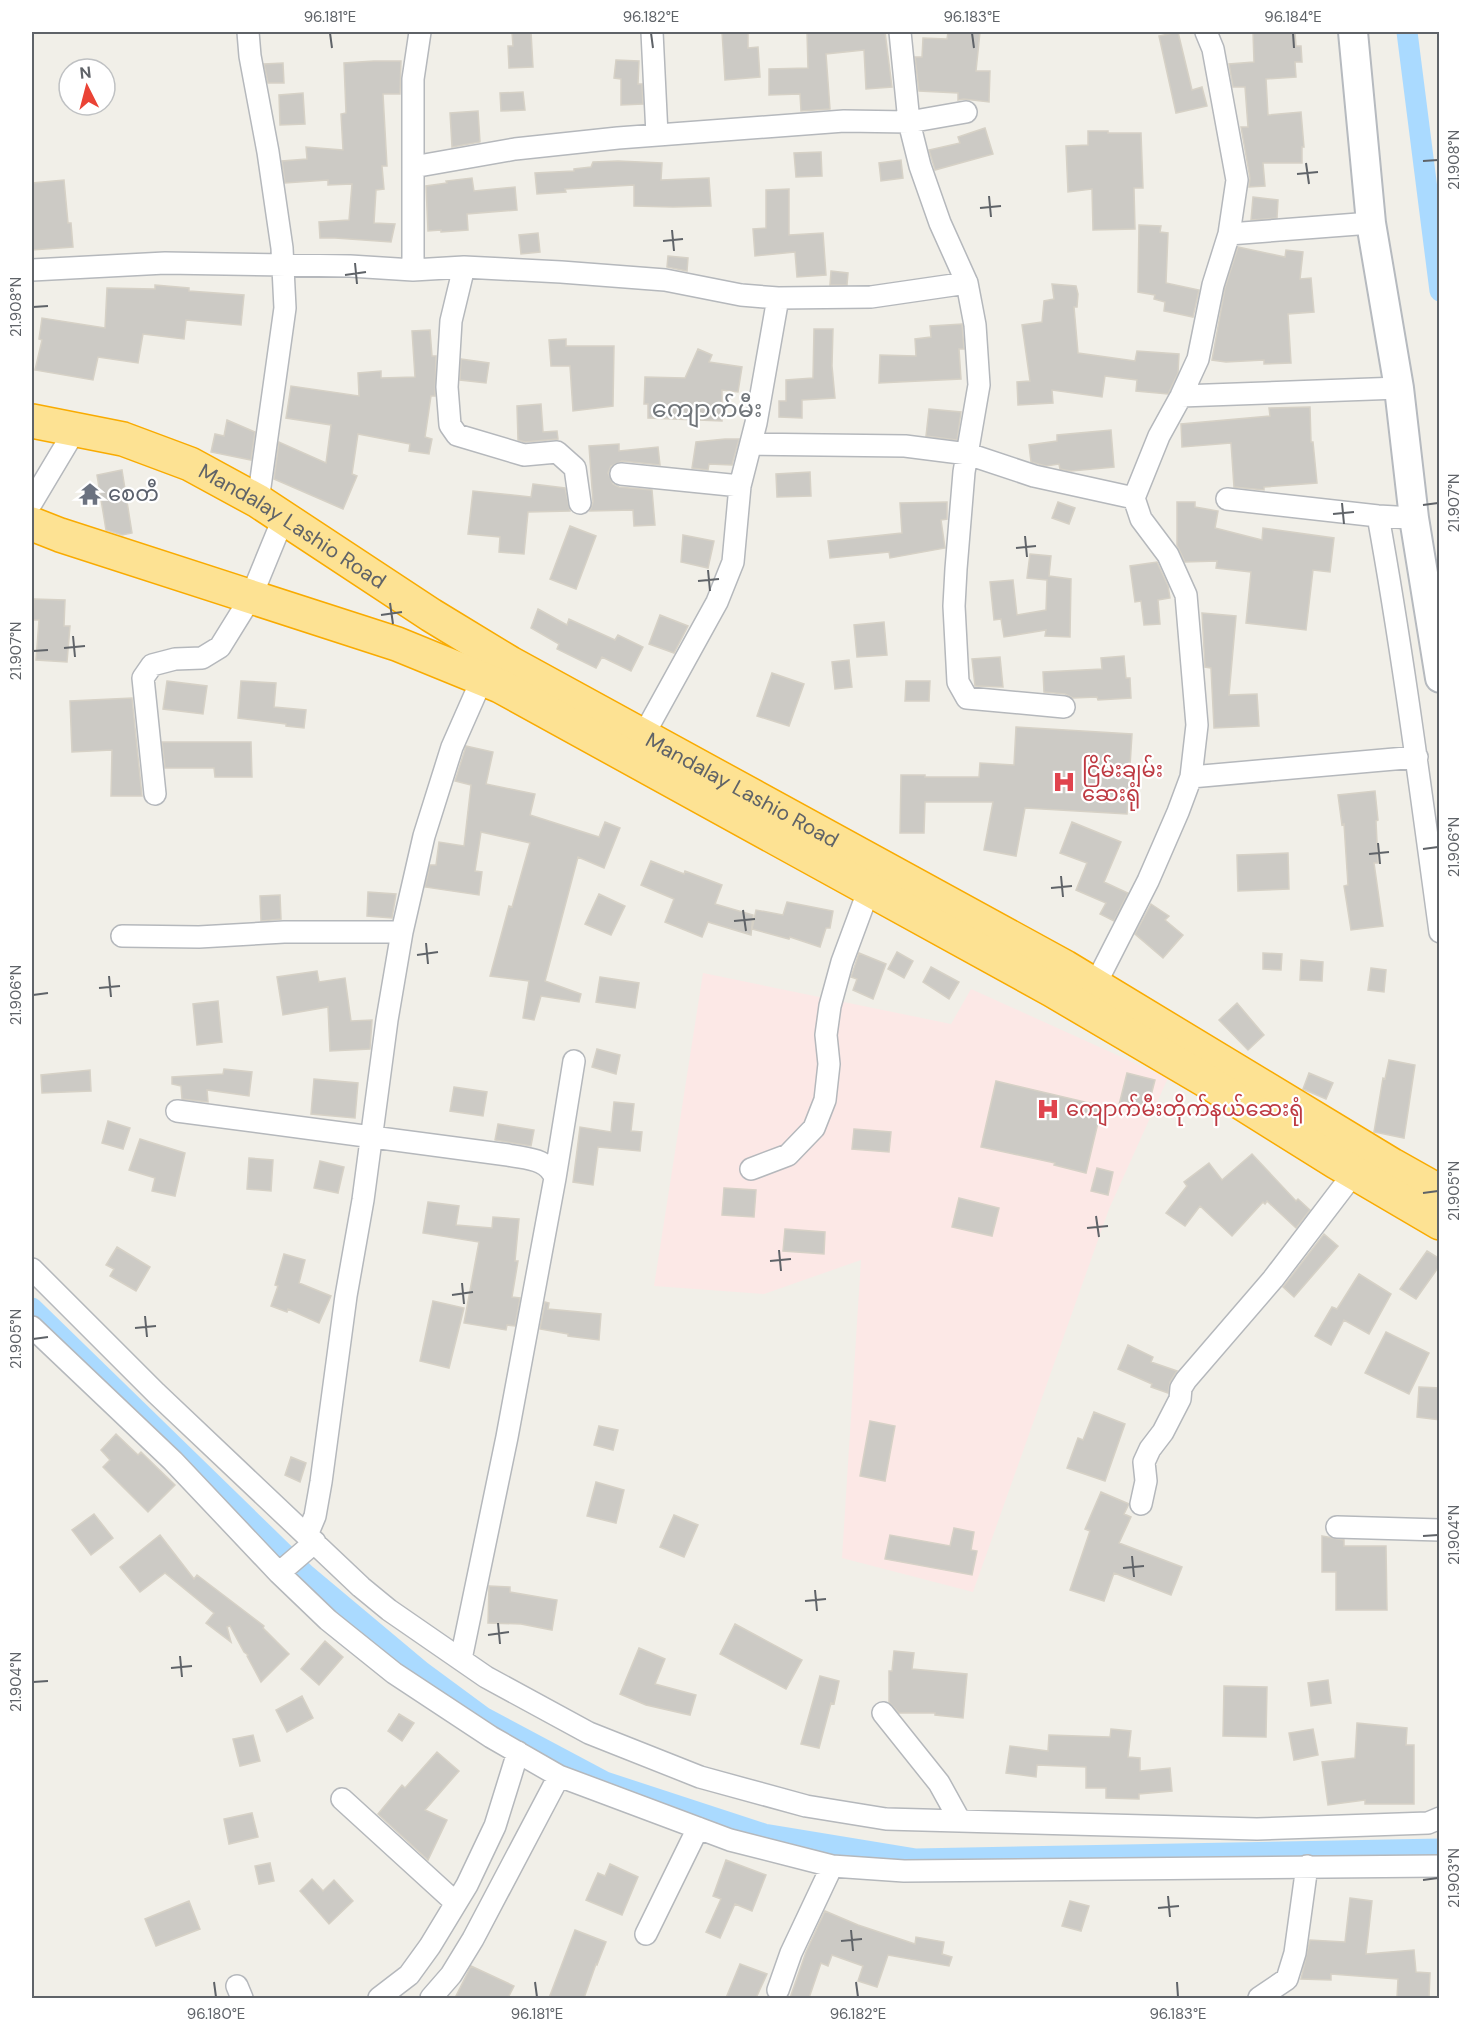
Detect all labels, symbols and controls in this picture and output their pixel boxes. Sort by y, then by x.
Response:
text: 96.181°E [304,7,356,27]
text: 96.182°E [623,7,679,27]
text: 96.183°E [943,7,1001,27]
text: 96.184°E [1264,7,1322,27]
north arrow [57,57,117,117]
text: N [79,62,92,84]
text: 21.908°N [1444,130,1464,190]
text: 21.908°N [6,277,26,337]
district label: ကျောက်မီး [652,393,762,428]
street label: Mandalay Lashio Road [194,457,391,595]
text: 21.907°N [1444,474,1464,532]
place label: စေတီ [108,478,159,508]
temple icon: စေတီ [77,481,103,507]
text: 21.907°N [6,622,26,680]
street label: Mandalay Lashio Road [641,726,844,854]
place label: ငြိမ်းချမ်း ဆေးရုံ [1082,754,1163,811]
hospital icon: ငြိမ်းချမ်း ဆေးရုံ [1051,769,1077,795]
text: 21.906°N [1444,817,1464,877]
text: 21.906°N [6,965,26,1025]
place label: ကျောက်မီးတိုက်နယ်ဆေးရုံ [1066,1093,1304,1127]
hospital icon: ကျောက်မီးတိုက်နယ်ဆေးရုံ [1035,1096,1061,1122]
text: 21.905°N [1444,1161,1464,1221]
text: 21.905°N [6,1309,26,1369]
text: 21.904°N [1444,1505,1464,1565]
text: 21.904°N [6,1652,26,1712]
text: 21.903°N [1444,1848,1464,1908]
text: 96.180°E [187,2004,245,2024]
text: 96.181°E [511,2004,563,2024]
text: 96.182°E [830,2004,886,2024]
text: 96.183°E [1149,2004,1207,2024]

